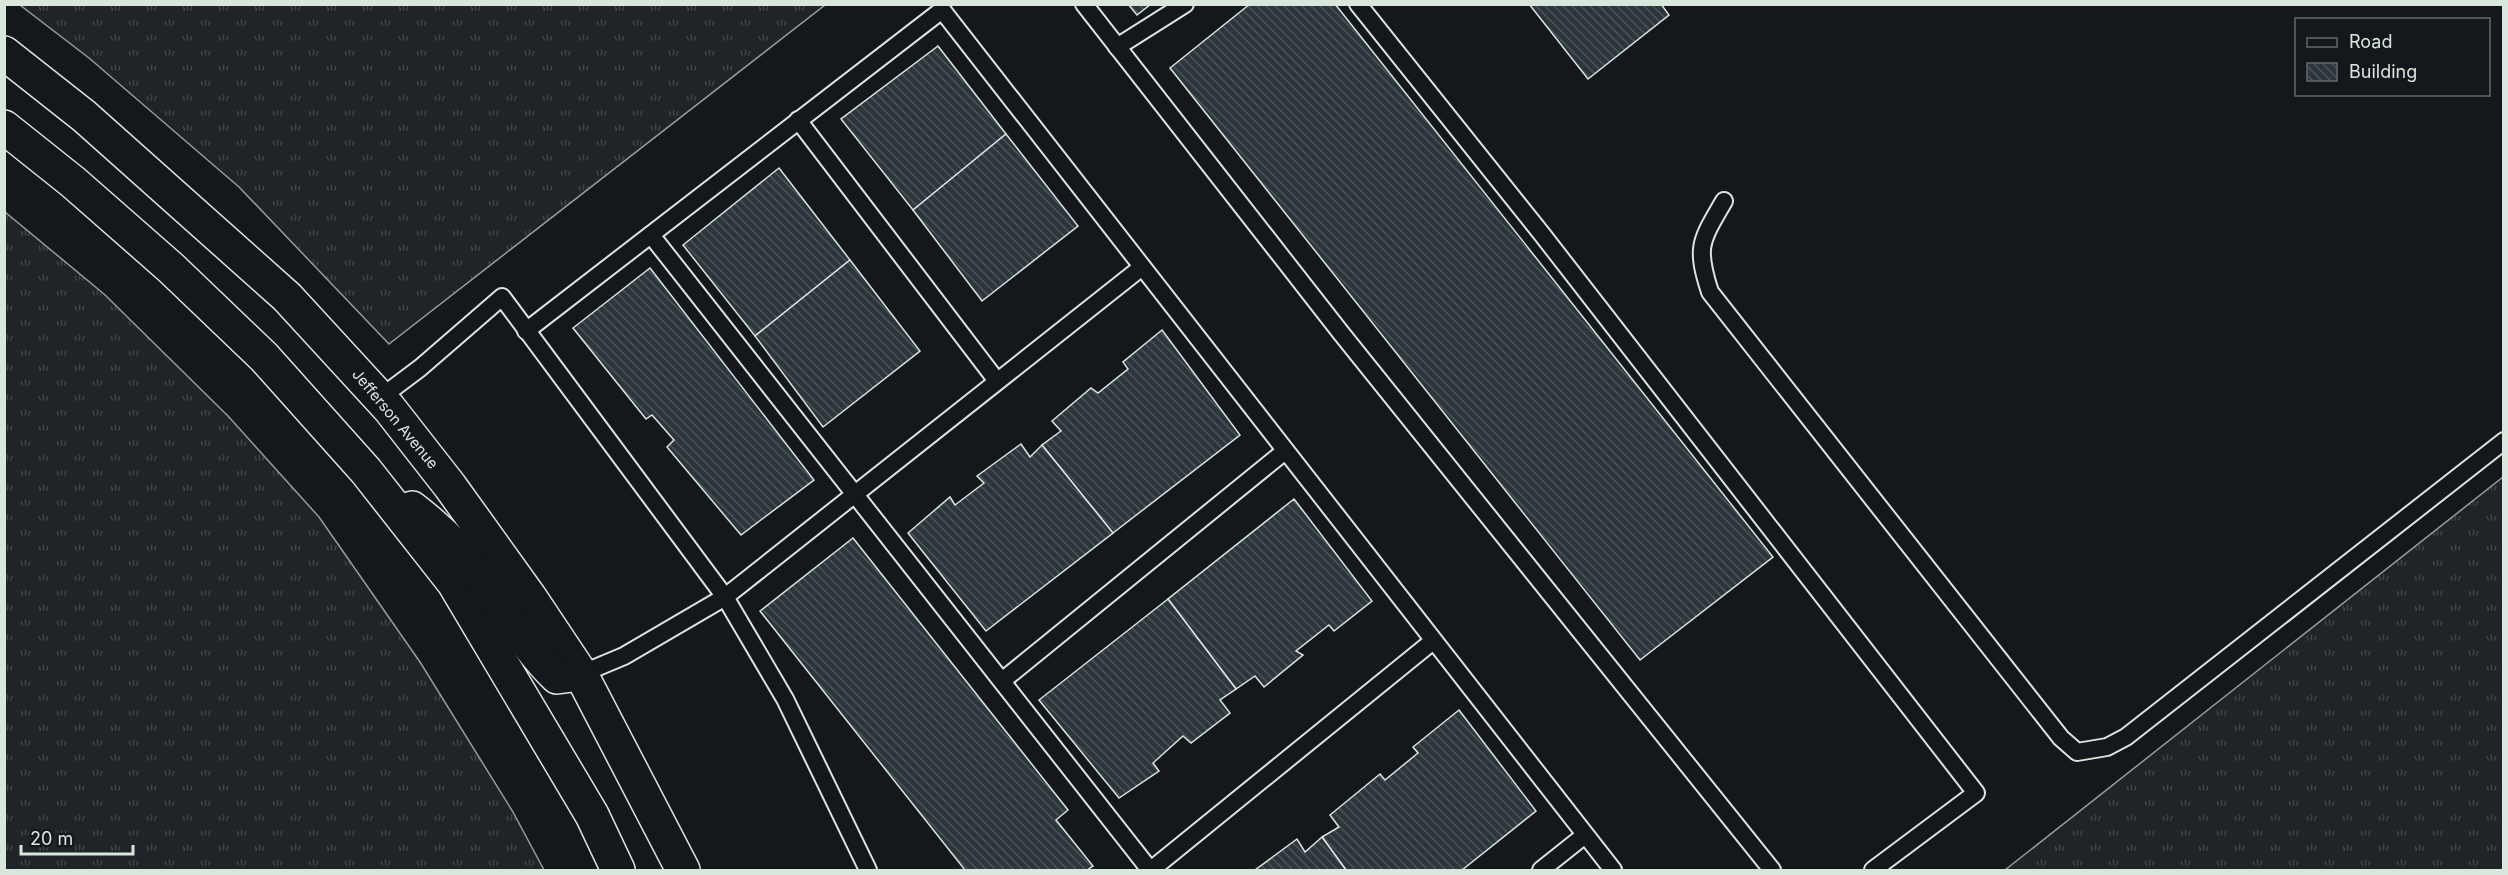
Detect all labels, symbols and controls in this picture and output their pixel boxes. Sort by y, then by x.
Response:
legend [2295,18,2490,96]
text: Road [2349,31,2392,52]
text: Building [2349,61,2417,82]
street label: Jefferson Avenue [348,365,443,472]
scale bar [21,818,134,856]
text: 20 m [30,828,73,849]

